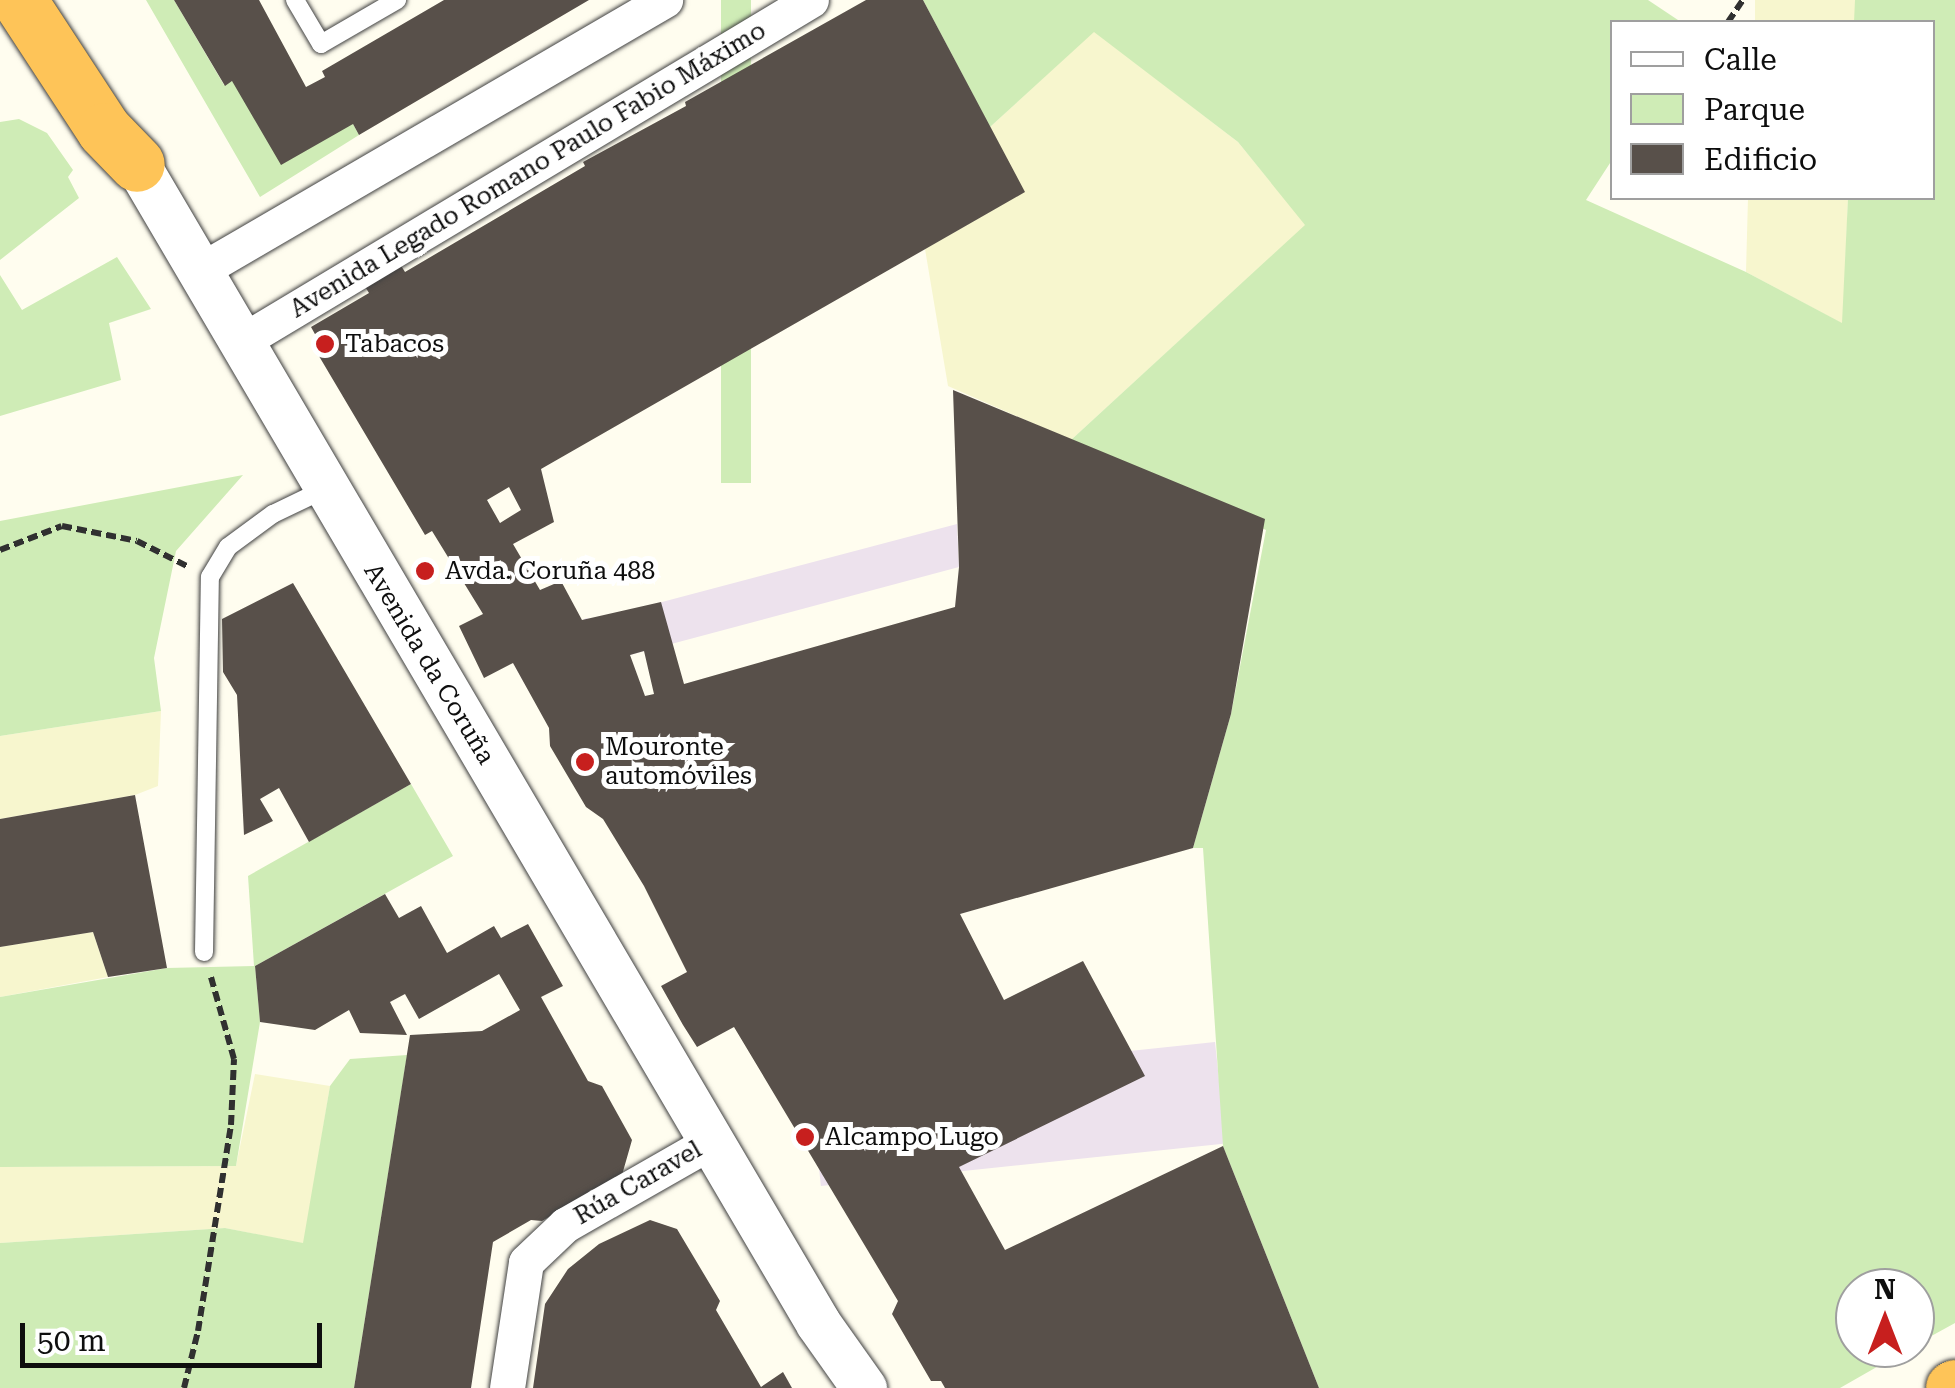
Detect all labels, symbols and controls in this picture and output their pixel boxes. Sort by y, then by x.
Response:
street label: Avenida Legado Romano Paulo Fabio Máximo [285,16,771,324]
legend [1610,20,1935,200]
text: Calle [1704,42,1777,77]
text: Parque [1704,92,1805,127]
text: Edificio [1704,142,1817,177]
place label: Tabacos [345,329,444,359]
marker: Tabacos [314,333,336,355]
place label: Avda. Coruña 488 [445,556,655,586]
street label: Avenida da Coruña [357,558,501,770]
marker: Avda. Coruña 488 [414,560,436,582]
place label: Mouronte automóviles [605,733,752,792]
marker: Mouronte automóviles [574,751,596,773]
place label: Alcampo Lugo [825,1122,999,1152]
marker: Alcampo Lugo [794,1126,816,1148]
street label: Rúa Caravel [569,1135,707,1231]
north arrow [1835,1268,1935,1368]
text: N [1874,1273,1896,1306]
scale bar [25,1303,328,1365]
text: 50 m [37,1323,106,1358]

